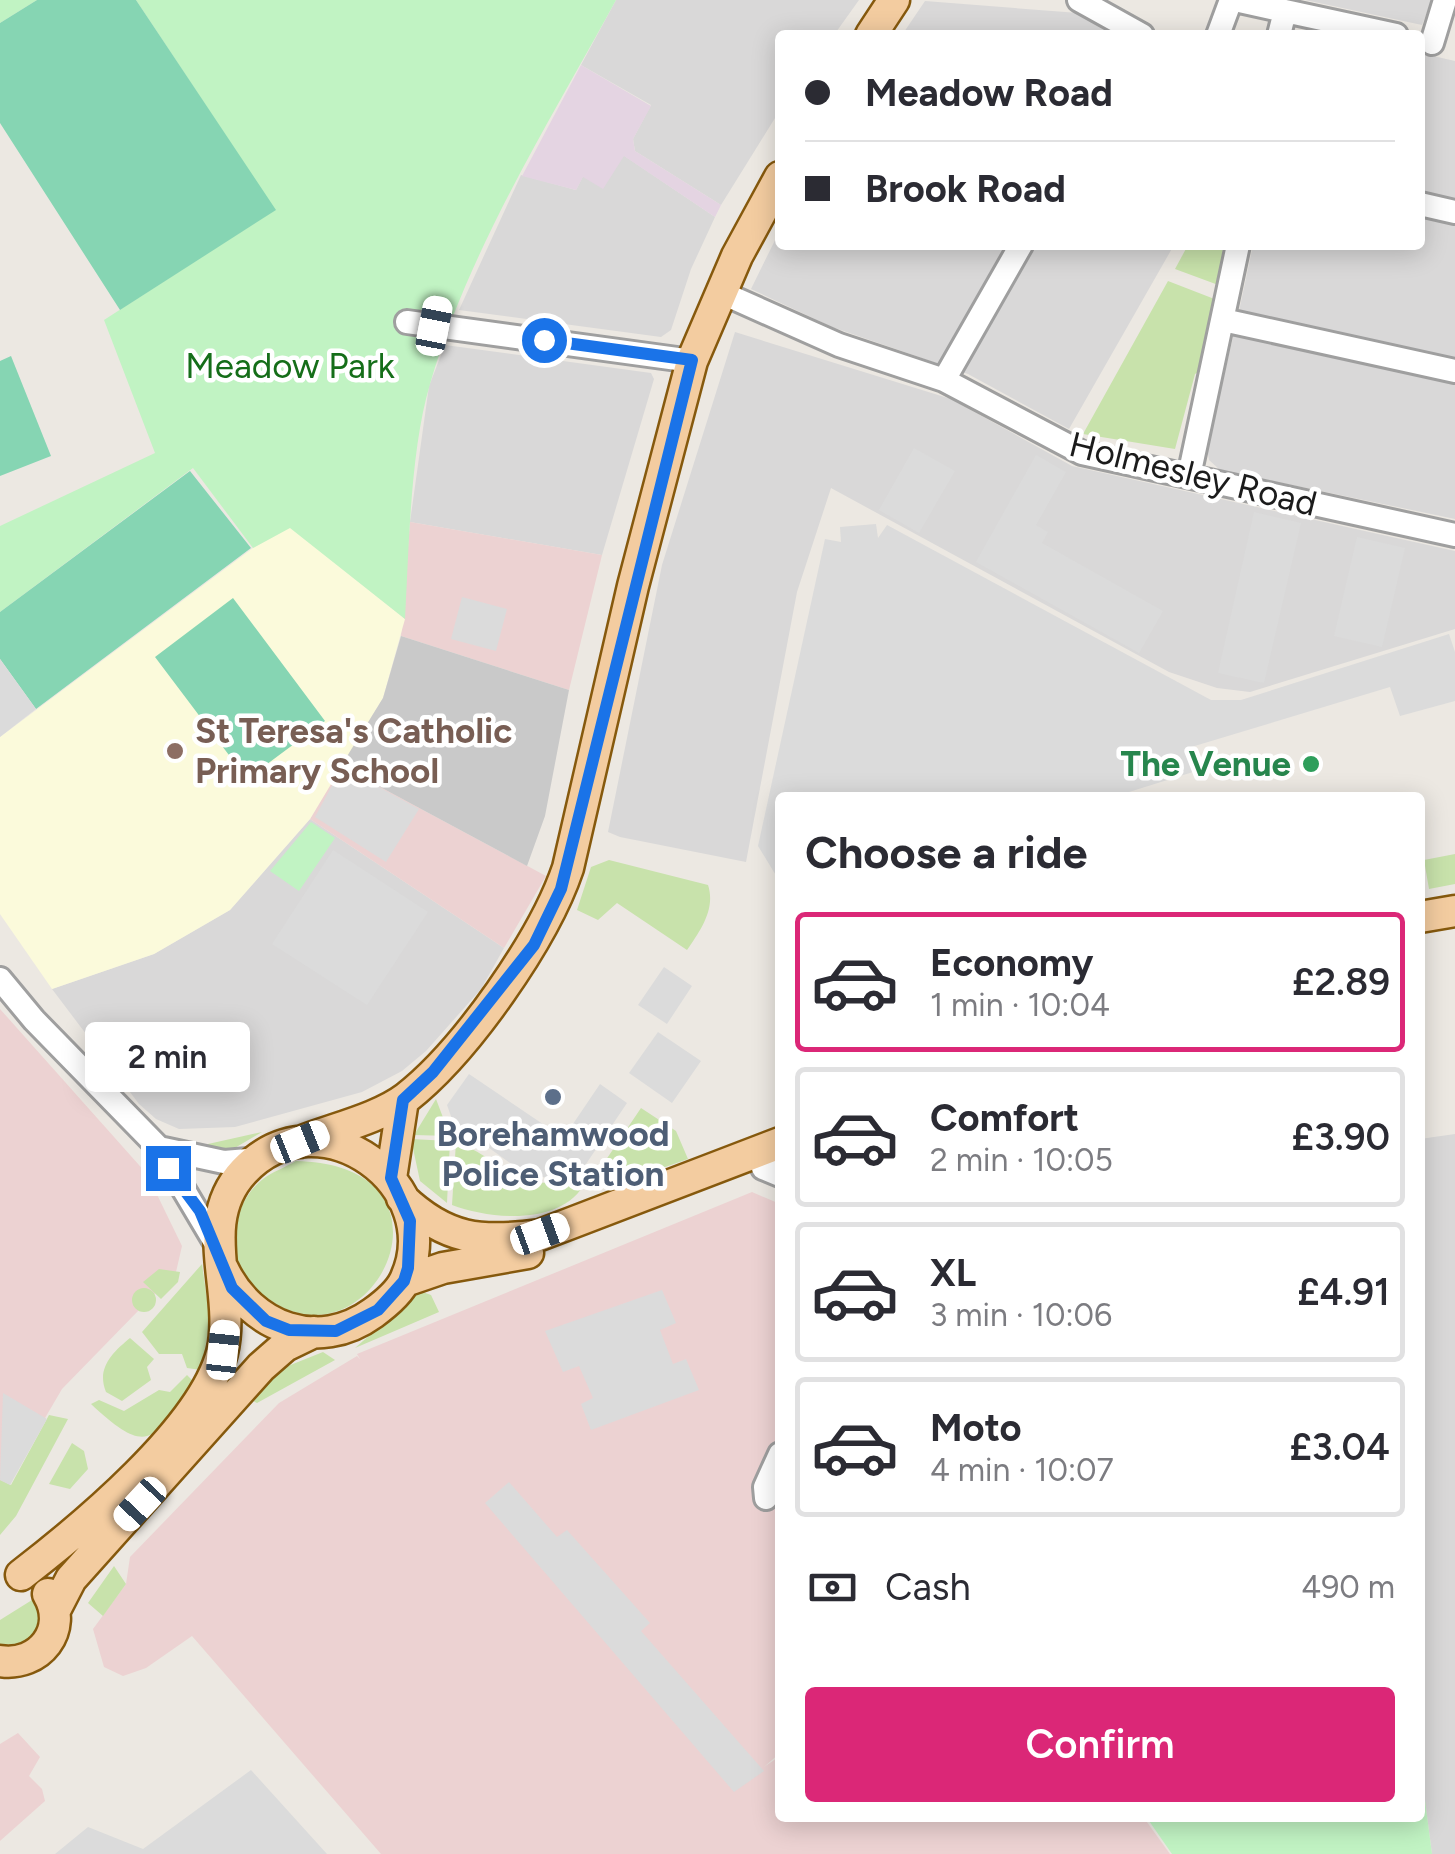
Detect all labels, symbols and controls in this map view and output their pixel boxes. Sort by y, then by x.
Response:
text: Meadow Road [865,70,1113,116]
text: Brook Road [865,166,1066,212]
car [414,294,454,358]
route start [522,318,567,363]
park label: Meadow Park [185,345,395,387]
street label: Holmesley Road [1065,423,1321,525]
place label: St Teresa's Catholic Primary School [195,710,512,792]
marker: St Teresa's Catholic Primary School [164,740,186,762]
place label: The Venue [1120,743,1291,785]
marker: The Venue [1300,753,1322,775]
text: Choose a ride [805,825,1087,879]
icon: car [810,937,900,1027]
text: Economy [930,940,1093,986]
text: £2.89 [1292,959,1390,1005]
text: 1 min · 10:04 [930,986,1110,1024]
callout: 2 min [86,1023,250,1093]
text: 2 min [128,1038,207,1076]
marker: Borehamwood Police Station [542,1086,564,1108]
icon: car [810,1092,900,1182]
text: Comfort [930,1095,1079,1141]
place label: Borehamwood Police Station [436,1113,670,1195]
text: £3.90 [1292,1114,1390,1160]
car [267,1117,333,1167]
text: 2 min · 10:05 [930,1141,1113,1179]
route end [146,1146,191,1191]
car [507,1210,573,1258]
icon: car [810,1247,900,1337]
text: XL [930,1250,976,1296]
text: £4.91 [1297,1269,1390,1315]
text: 3 min · 10:06 [930,1296,1112,1334]
car [205,1319,241,1381]
icon: car [810,1402,900,1492]
text: Moto [930,1405,1022,1451]
text: £3.04 [1290,1424,1390,1470]
text: 4 min · 10:07 [930,1451,1114,1489]
car [109,1472,171,1536]
icon: cash [805,1560,860,1615]
text: Cash [885,1564,971,1610]
text: 490 m [1301,1568,1395,1606]
button: Confirm [805,1687,1395,1802]

